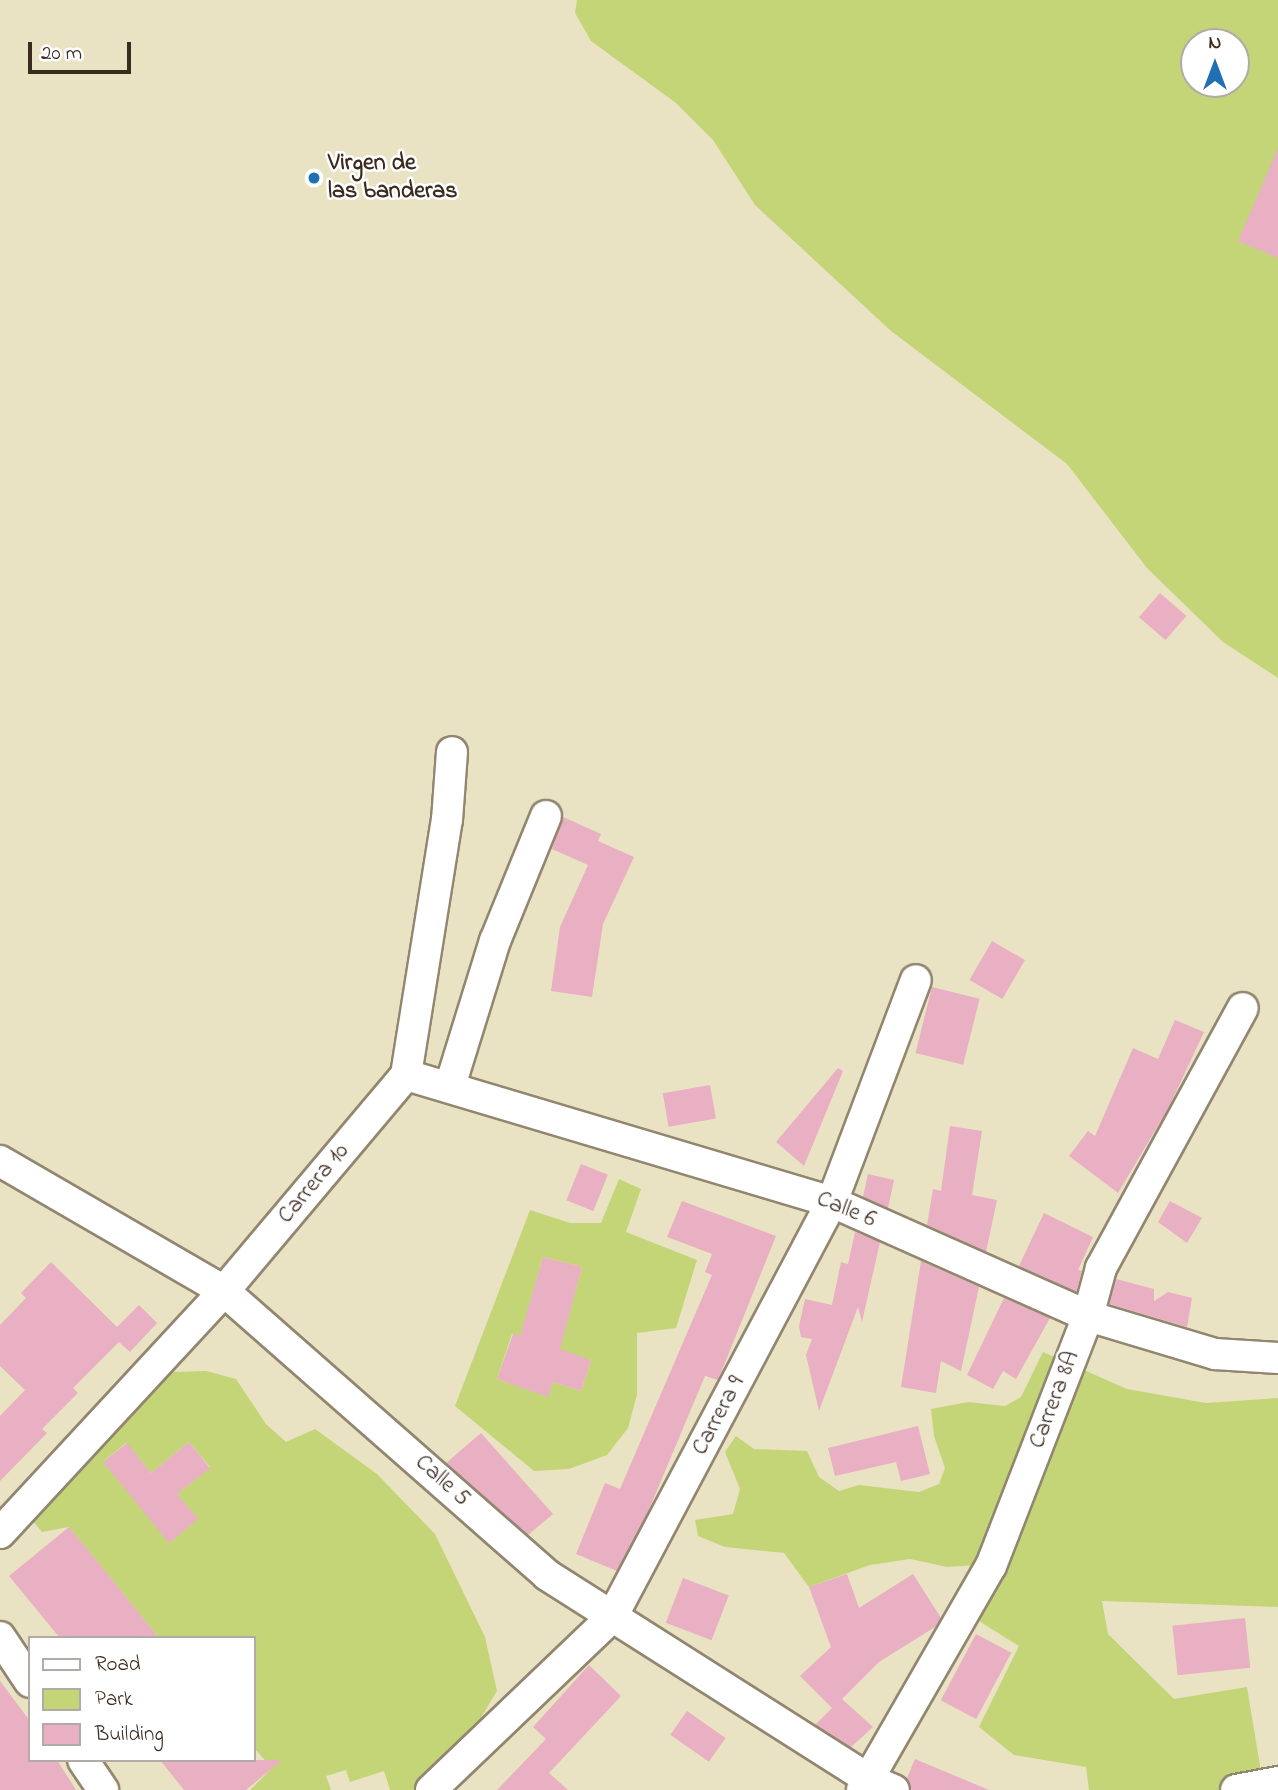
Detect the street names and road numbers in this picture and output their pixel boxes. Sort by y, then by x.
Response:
street label: Carrera 10 [272,1138,356,1230]
street label: Calle 6 [812,1185,880,1235]
street label: Carrera 8A [1023,1347,1087,1453]
street label: Carrera 9 [686,1372,752,1460]
street label: Calle 5 [408,1449,476,1513]

